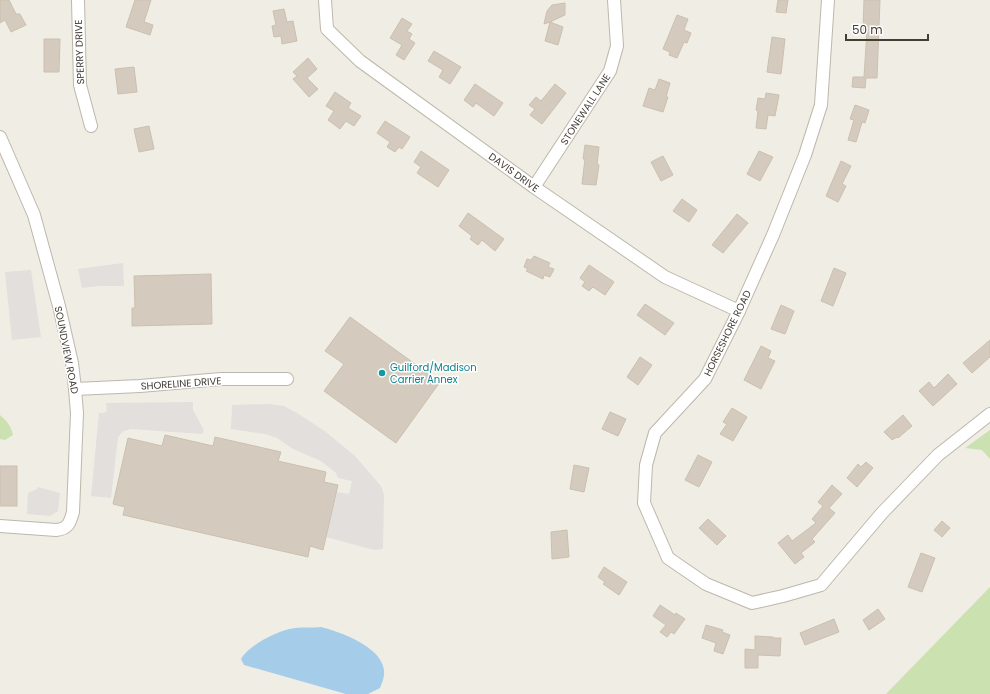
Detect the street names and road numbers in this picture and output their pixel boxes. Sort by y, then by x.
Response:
street label: SPERRY DRIVE [71,19,88,85]
street label: STONEWALL LANE [557,71,614,148]
street label: DAVIS DRIVE [485,149,542,196]
street label: HORSESHORE ROAD [700,288,755,379]
street label: SOUNDVIEW ROAD [51,305,82,395]
street label: SHORELINE DRIVE [140,373,222,394]

